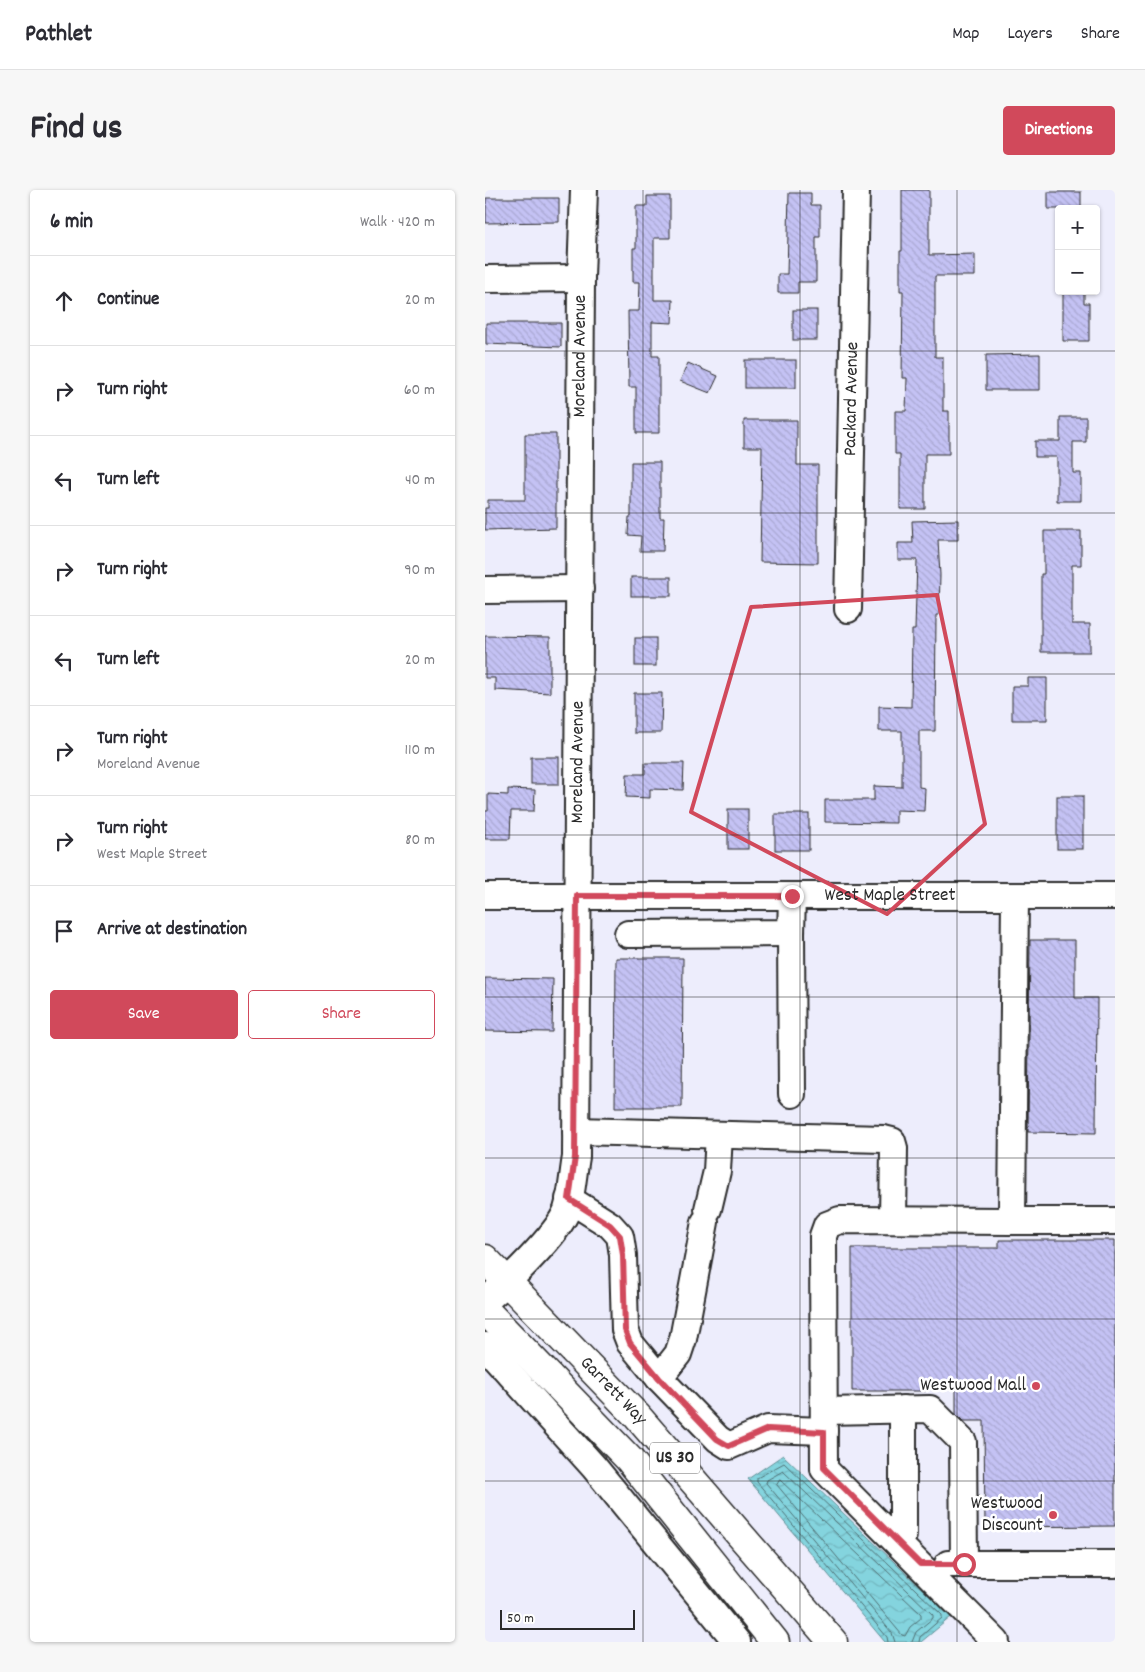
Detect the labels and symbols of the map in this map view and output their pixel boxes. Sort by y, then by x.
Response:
street label: Moreland Avenue [567,295,594,417]
street label: Packard Avenue [837,342,867,456]
street label: Moreland Avenue [564,701,592,823]
street label: West Maple Street [825,883,955,910]
route end [781,885,804,908]
street label: Garrett Way [573,1351,653,1432]
place label: Westwood Mall [920,1373,1026,1400]
marker: Westwood Mall [1030,1380,1042,1392]
road number: US 30 [650,1442,700,1474]
place label: Westwood Discount [971,1491,1043,1540]
marker: Westwood Discount [1047,1509,1059,1521]
route start [953,1553,976,1576]
scale bar [500,1607,635,1630]

